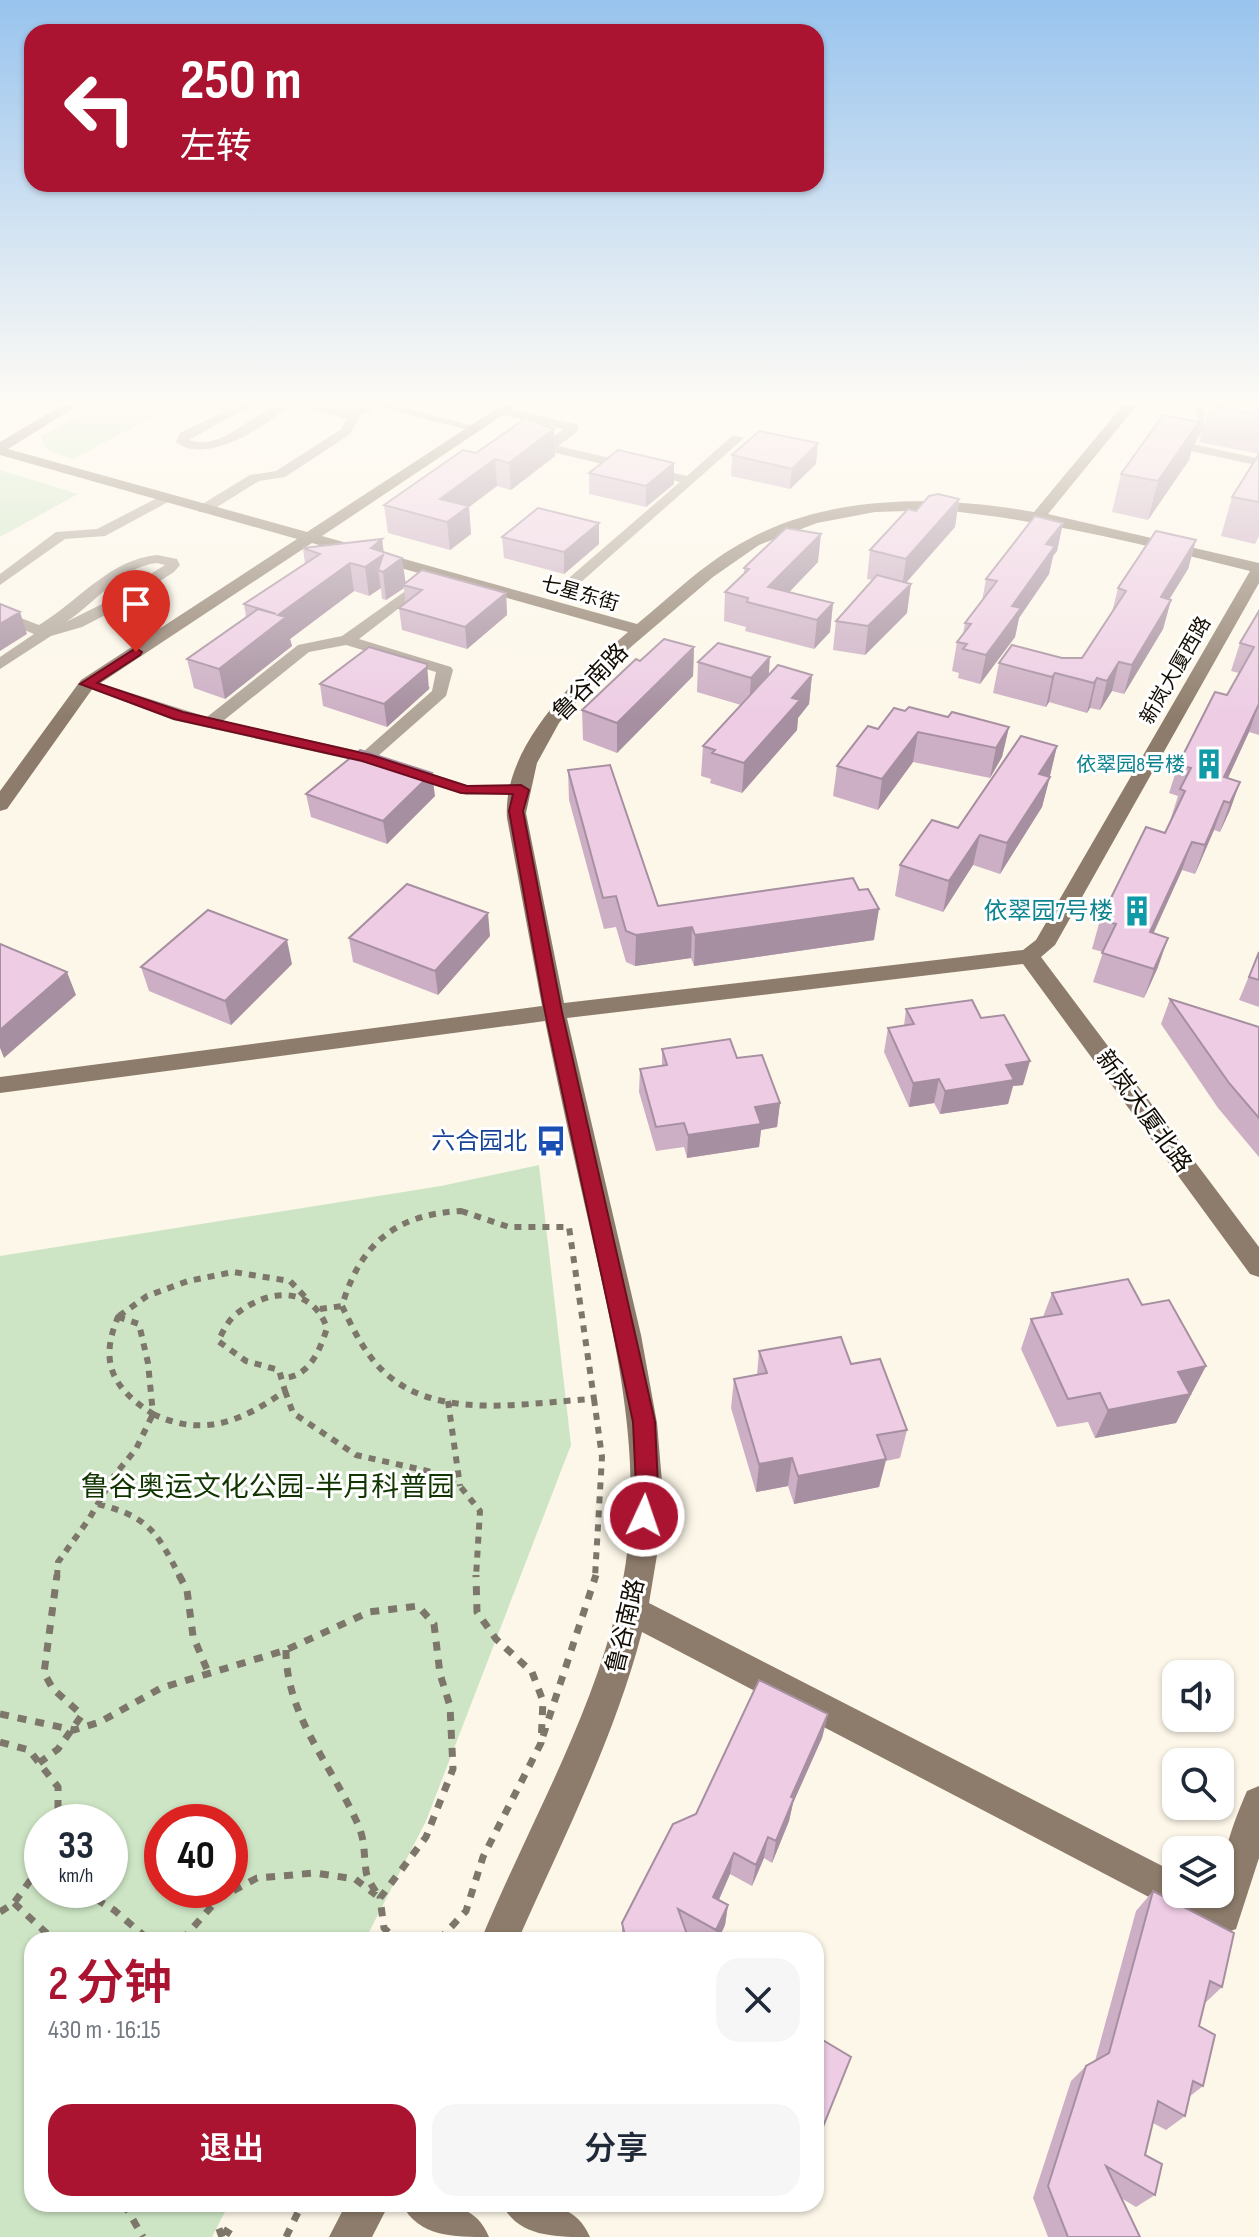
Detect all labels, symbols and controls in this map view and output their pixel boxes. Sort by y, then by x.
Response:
text: 250 m [180,48,302,115]
icon: left [48,56,152,160]
text: 左转 [180,126,252,169]
pin [102,570,170,652]
street label: 七星东街 [538,571,621,617]
icon: arrive [114,582,158,626]
street label: 新岚大厦西路 [1135,613,1216,728]
street label: 鲁谷南路 [547,638,634,727]
building icon: 依翠园8号楼 [1192,747,1226,781]
place label: 依翠园8号楼 [1076,753,1185,777]
building icon: 依翠园7号楼 [1120,894,1154,928]
place label: 依翠园7号楼 [983,897,1113,926]
street label: 新岚大厦北路 [1090,1045,1198,1178]
bus stop icon: 六合园北 [534,1124,568,1158]
place label: 六合园北 [431,1127,527,1156]
park label: 鲁谷奥运文化公园-半月科普园 [81,1471,455,1504]
position arrow [602,1474,686,1558]
street label: 鲁谷南路 [601,1576,650,1676]
map controls [1162,1660,1234,1908]
button: sound [1162,1660,1234,1732]
button: search [1162,1748,1234,1820]
speed limit sign: 40 [144,1804,248,1908]
text: 33 [58,1822,94,1870]
button: layers [1162,1836,1234,1908]
text: km/h [59,1864,93,1888]
text: 2 分钟 [48,1956,172,2013]
button: close [716,1958,800,2042]
text: 430 m · 16:15 [48,2015,161,2046]
button: 退出 [48,2104,416,2196]
button: 分享 [432,2104,800,2196]

